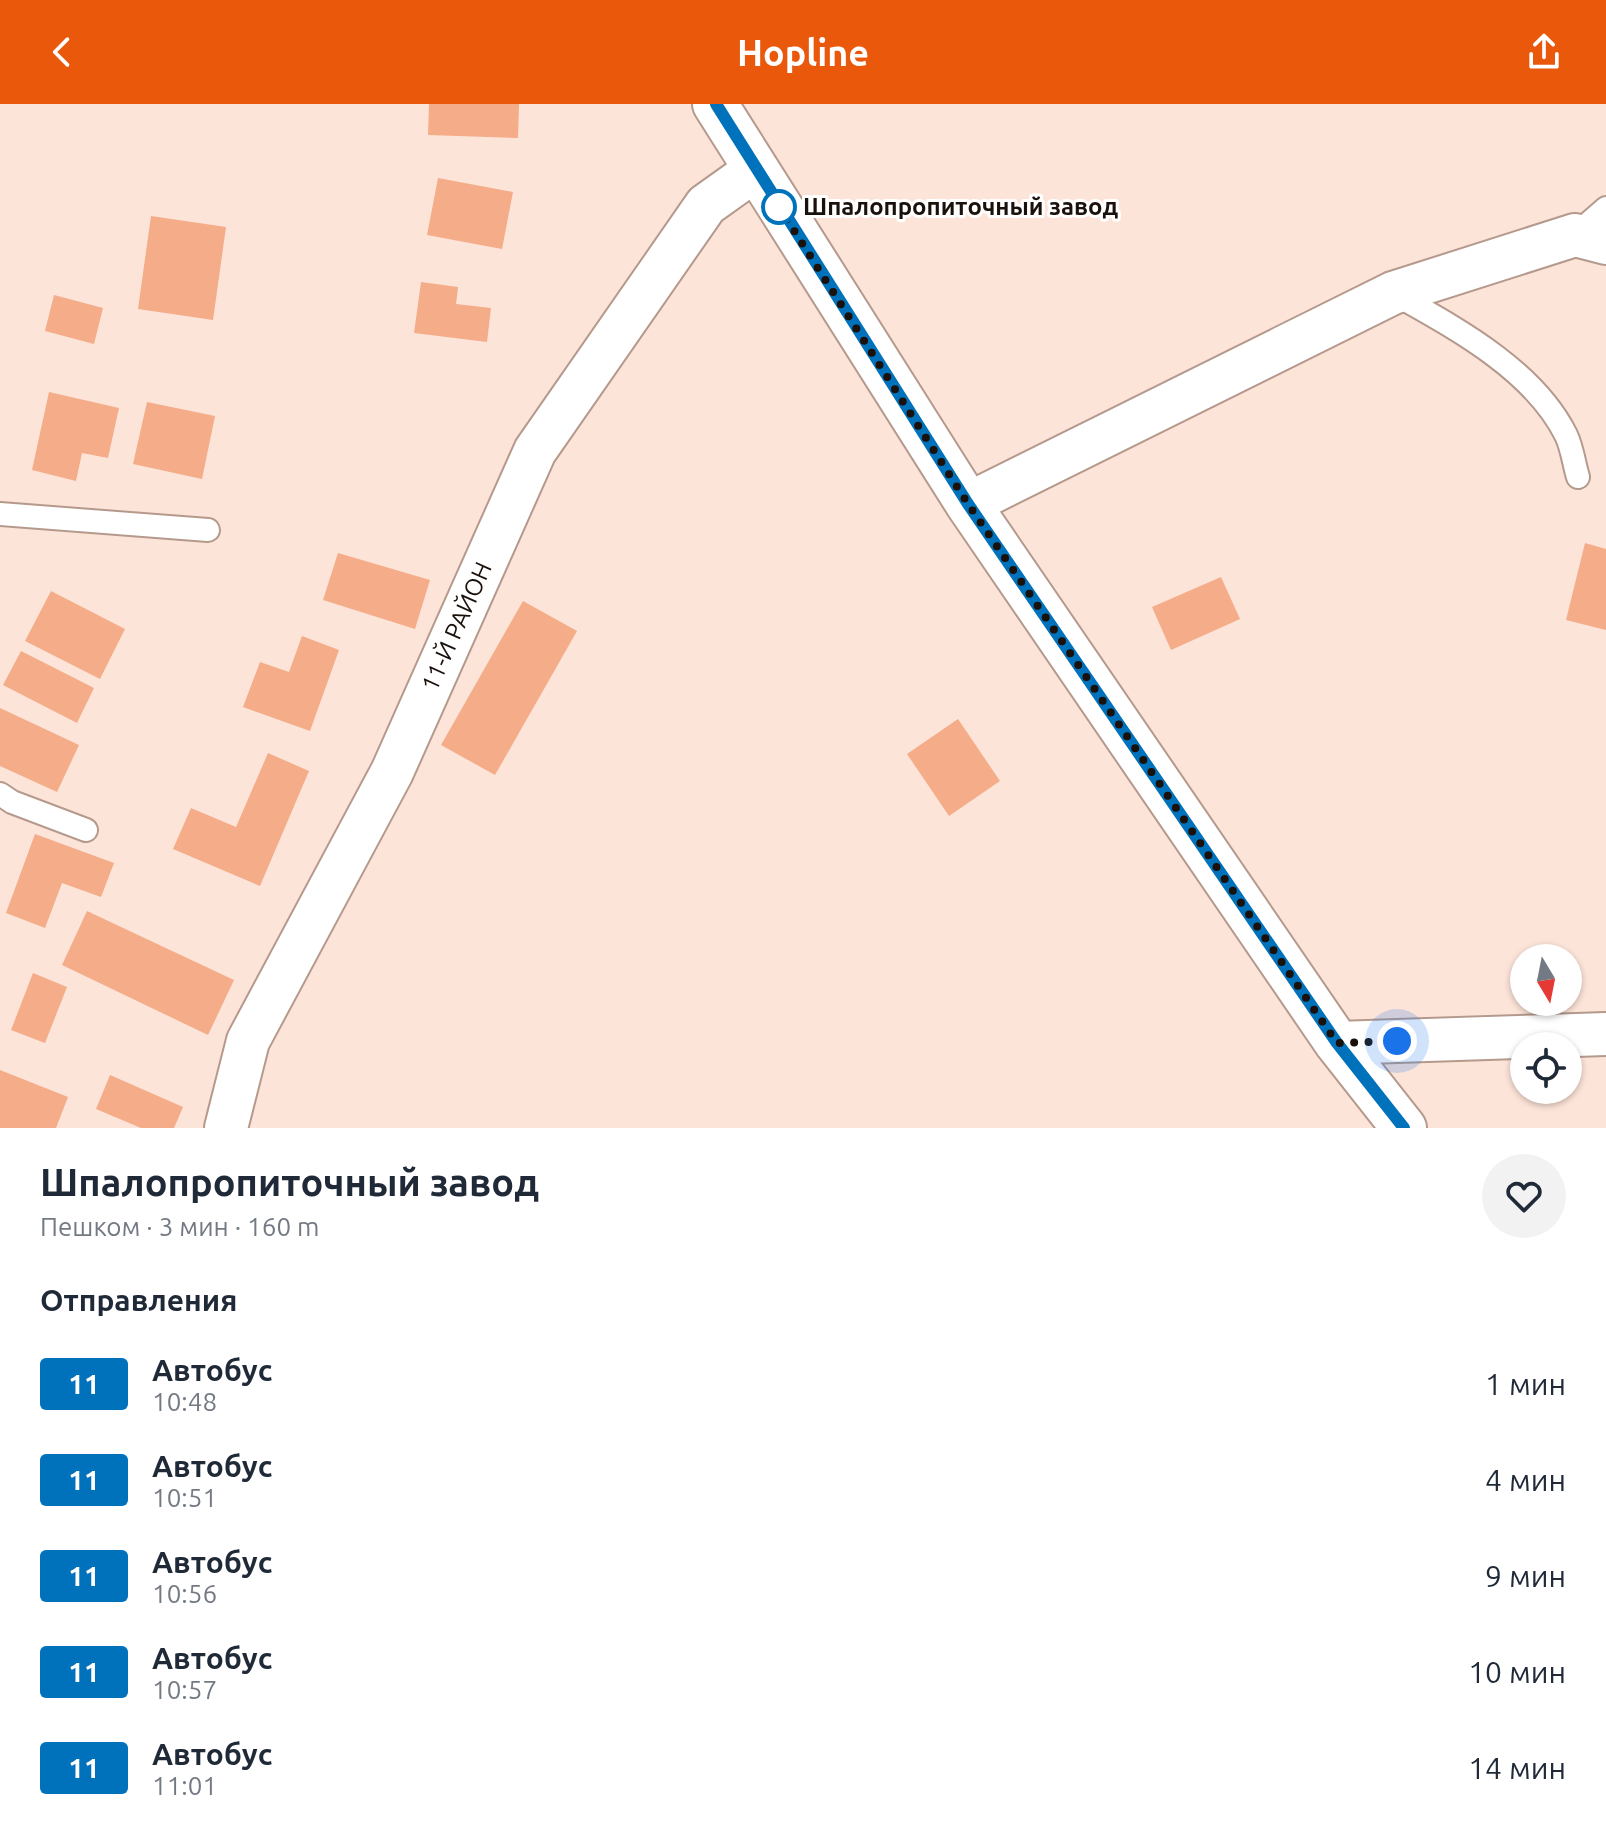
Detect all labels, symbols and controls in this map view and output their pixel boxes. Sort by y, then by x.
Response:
icon: back [40,30,84,74]
icon: share [1522,30,1566,74]
text: Hopline [737,32,869,73]
marker: Шпалопропиточный завод [762,190,796,224]
place label: Шпалопропиточный завод [803,193,1118,220]
street label: 11-Й РАЙОН [416,558,497,695]
north arrow [1510,944,1582,1016]
map controls [1510,944,1582,1104]
your location [1377,1021,1417,1061]
button: locate [1510,1032,1582,1104]
button: heart [1482,1154,1566,1238]
text: Шпалопропиточный завод [40,1161,539,1203]
text: Пешком · 3 мин · 160 m [40,1212,319,1241]
text: Отправления [40,1283,237,1317]
text: Автобус [152,1353,272,1387]
text: 1 мин [1485,1367,1566,1401]
text: 11 [68,1368,100,1399]
text: 10:48 [152,1387,217,1416]
text: Автобус [152,1449,272,1483]
text: 4 мин [1485,1463,1566,1497]
text: 11 [68,1464,100,1495]
text: 10:51 [152,1483,217,1512]
text: Автобус [152,1545,272,1579]
text: 9 мин [1485,1559,1566,1593]
text: 11 [68,1560,100,1591]
text: 10:56 [152,1579,217,1608]
text: Автобус [152,1641,272,1675]
text: 10 мин [1468,1655,1566,1689]
text: 11 [68,1656,100,1687]
text: 10:57 [152,1675,217,1704]
text: Автобус [152,1737,272,1771]
text: 14 мин [1468,1751,1566,1785]
text: 11 [68,1752,100,1783]
text: 11:01 [152,1771,217,1800]

